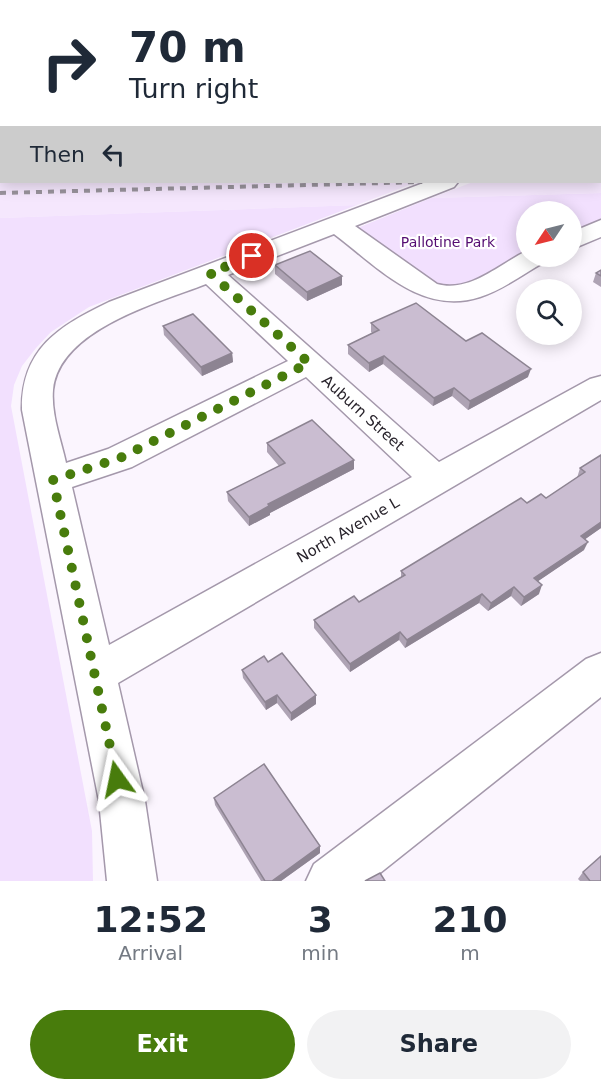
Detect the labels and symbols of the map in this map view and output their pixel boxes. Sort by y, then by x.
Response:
north arrow [516,201,582,267]
pin [226,230,277,281]
park label: Pallotine Park [401,234,496,250]
street label: Auburn Street [318,371,408,455]
street label: North Avenue L [293,493,403,567]
position arrow [85,747,149,811]

